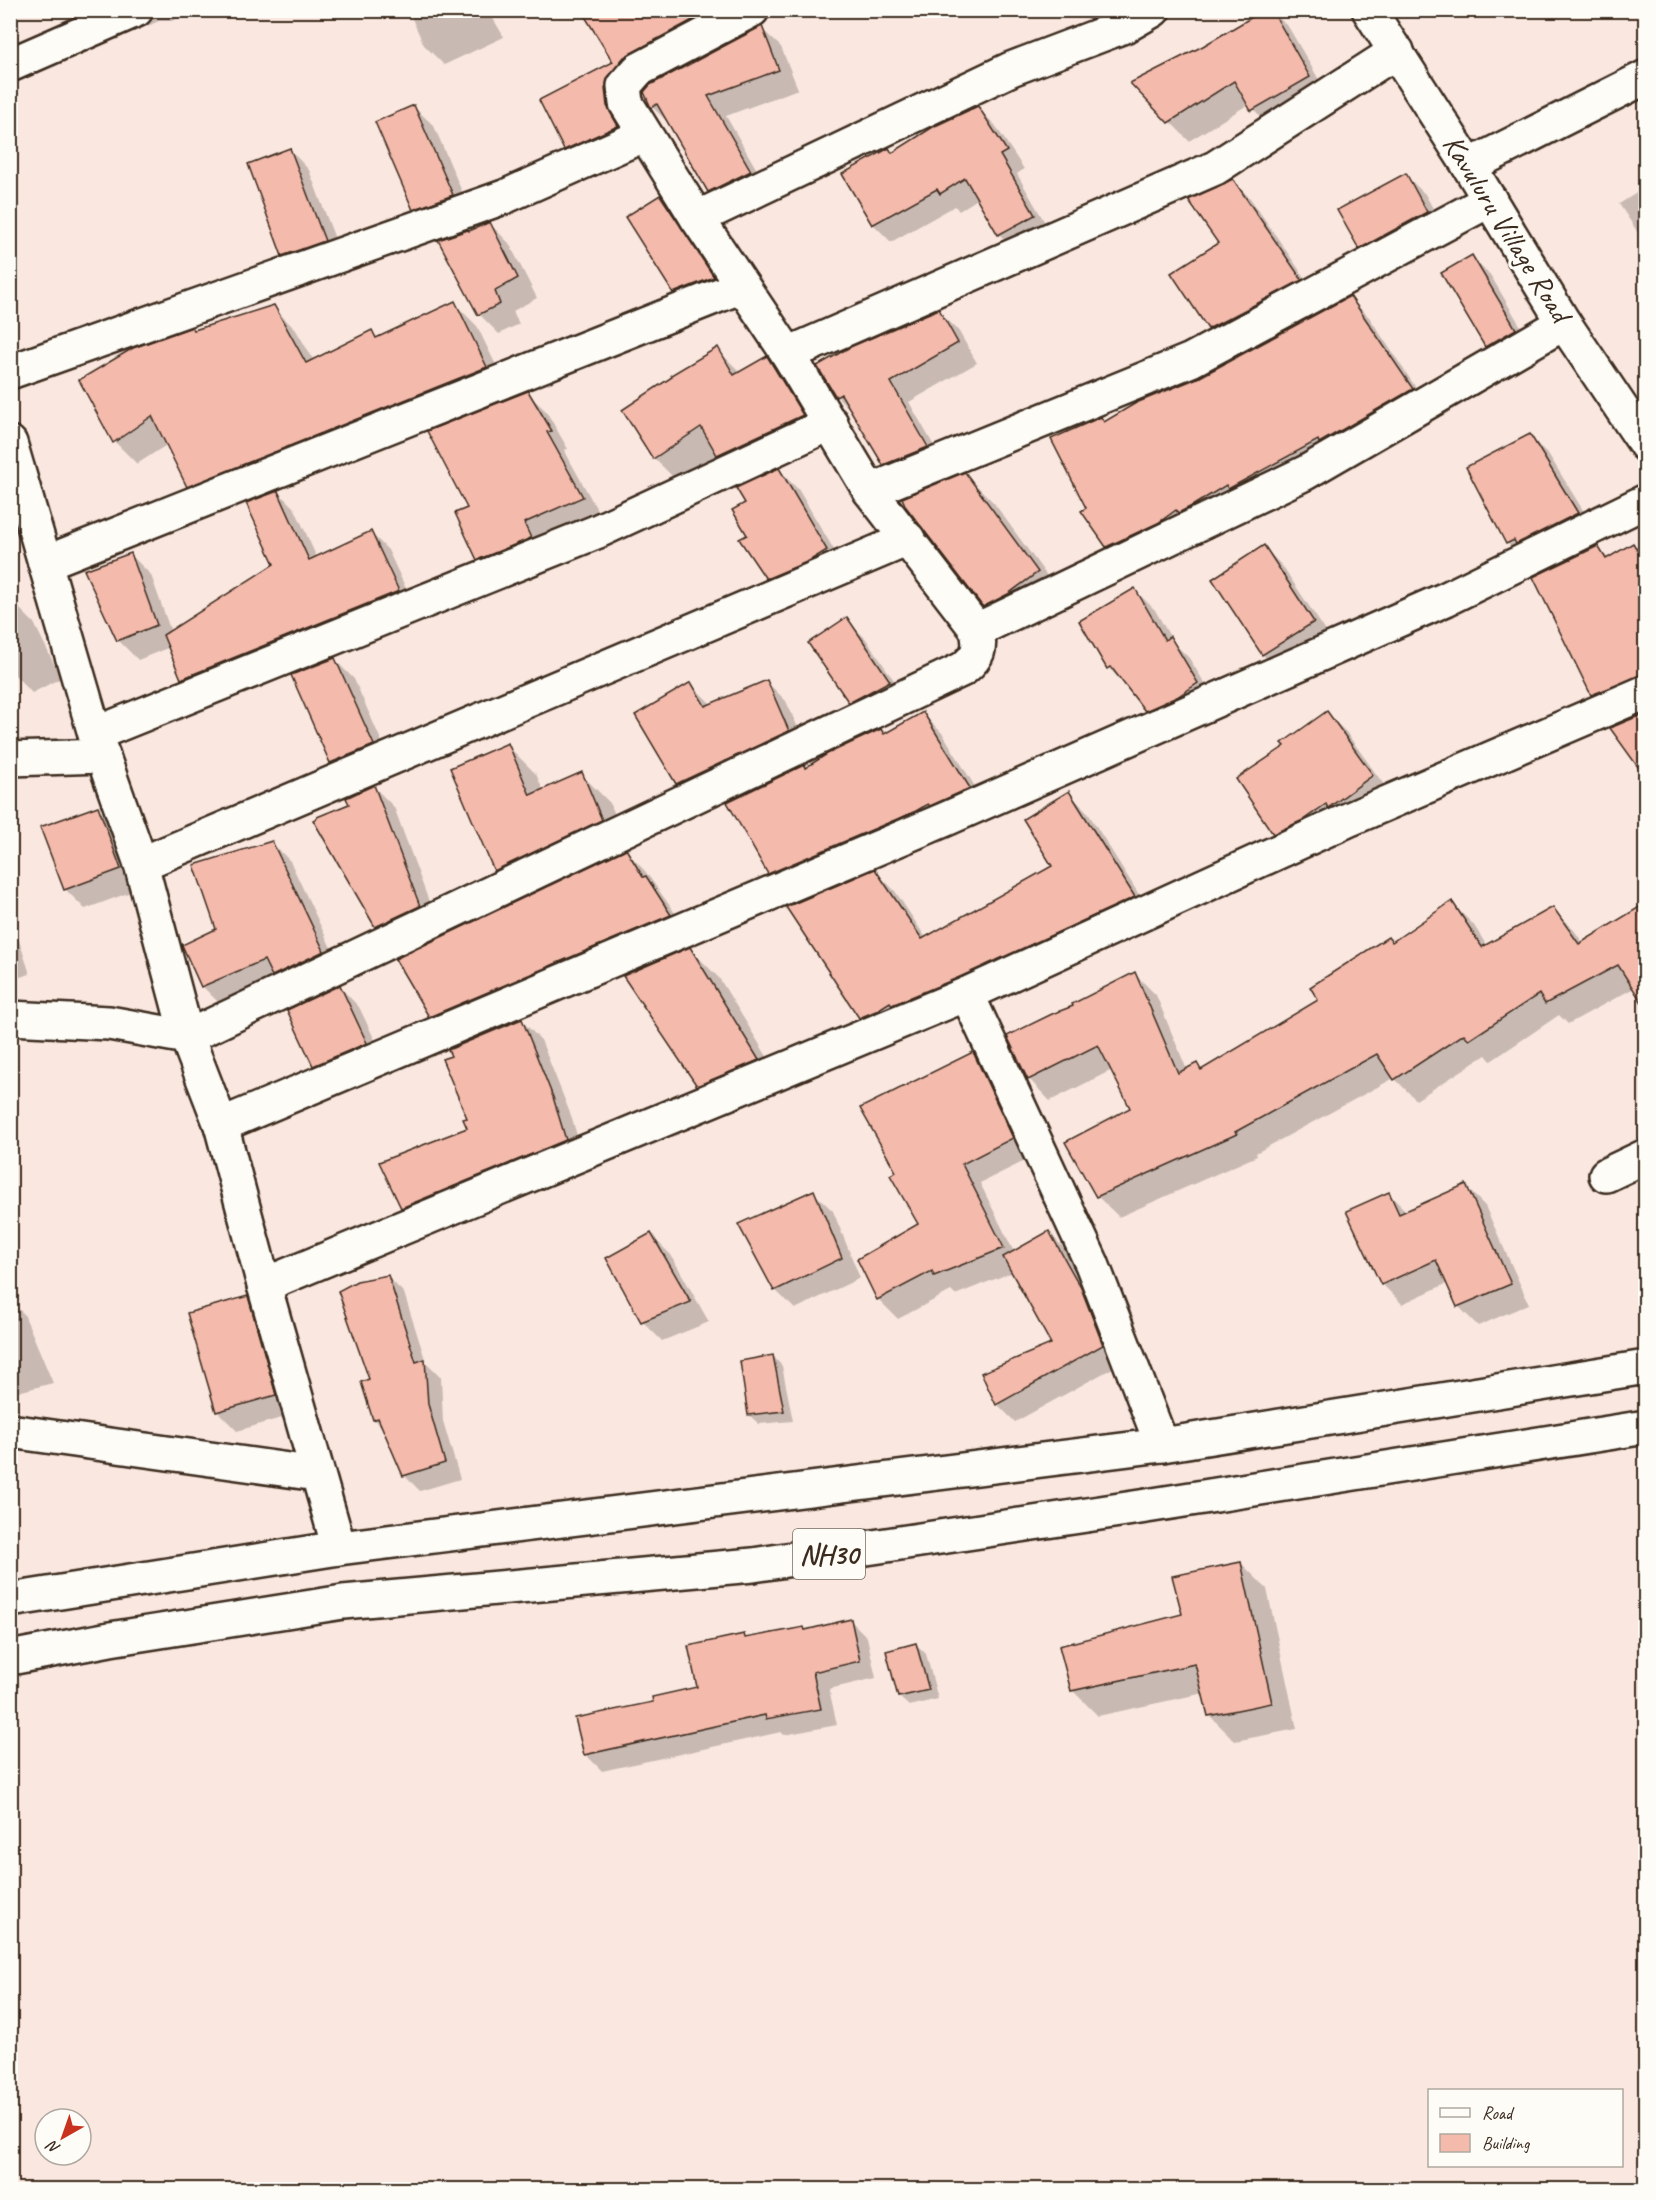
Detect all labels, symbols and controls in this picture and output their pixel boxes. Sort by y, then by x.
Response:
street label: Kavuluru Village Road [1434,127,1582,332]
road number: NH30 [793,1529,865,1579]
legend [1428,2089,1623,2167]
text: Road [1482,2102,1515,2124]
north arrow [33,2107,93,2167]
text: Building [1482,2132,1531,2154]
text: N [41,2135,64,2159]

